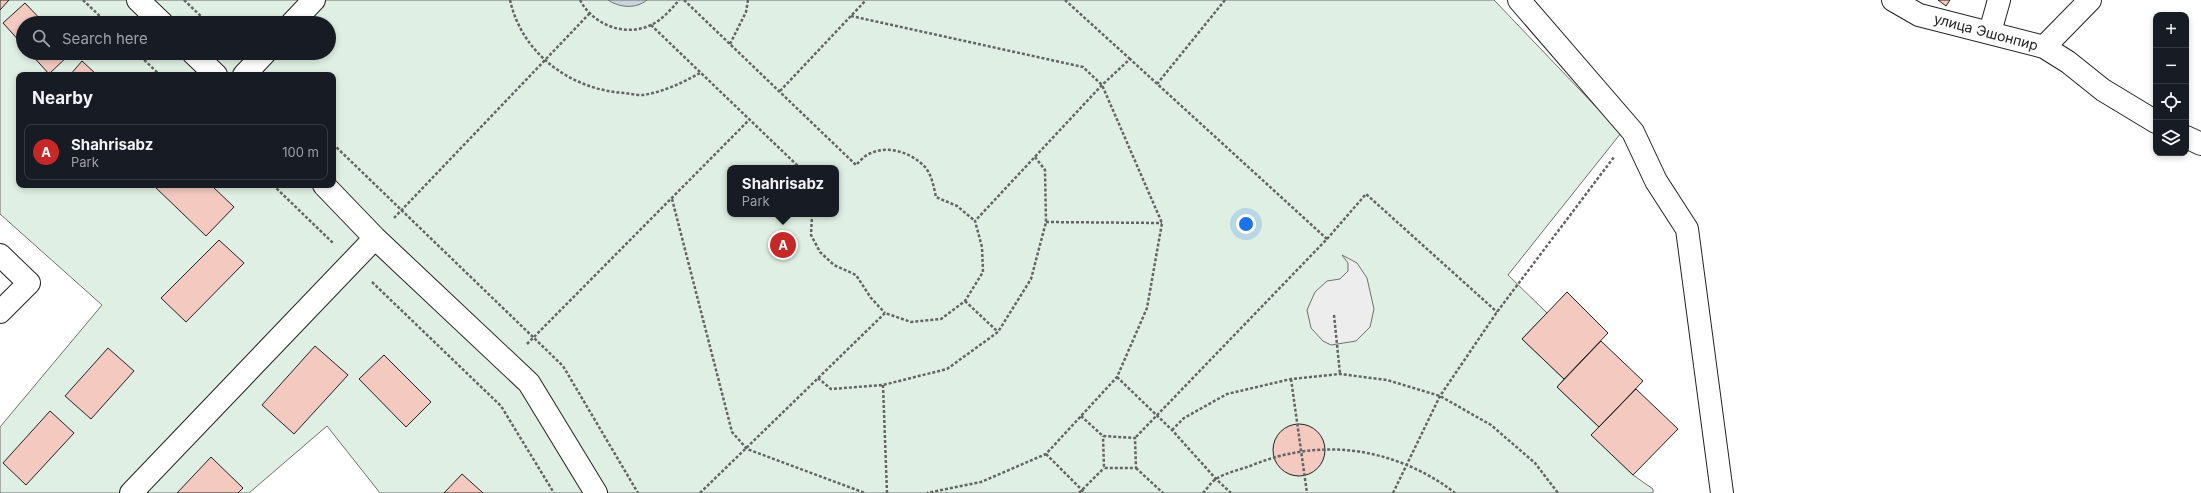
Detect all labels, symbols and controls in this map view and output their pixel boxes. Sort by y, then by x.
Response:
street label: улица Эшонпир [1932,9,2040,54]
map controls [2153,12,2189,156]
button: + [2153,12,2189,48]
search box [16,16,336,60]
icon: search [30,27,52,49]
text: Search here [62,29,148,48]
button: − [2153,48,2189,84]
button: locate [2153,84,2189,120]
text: Nearby [32,88,93,108]
button: layers [2153,120,2189,156]
text: Shahrisabz [71,135,153,154]
text: A [41,144,51,160]
text: 100 m [282,144,319,160]
text: Park [71,154,99,170]
popup [727,165,839,217]
text: Shahrisabz [742,174,824,193]
text: Park [742,193,770,209]
your location [1236,214,1256,234]
pin: A [770,230,796,260]

